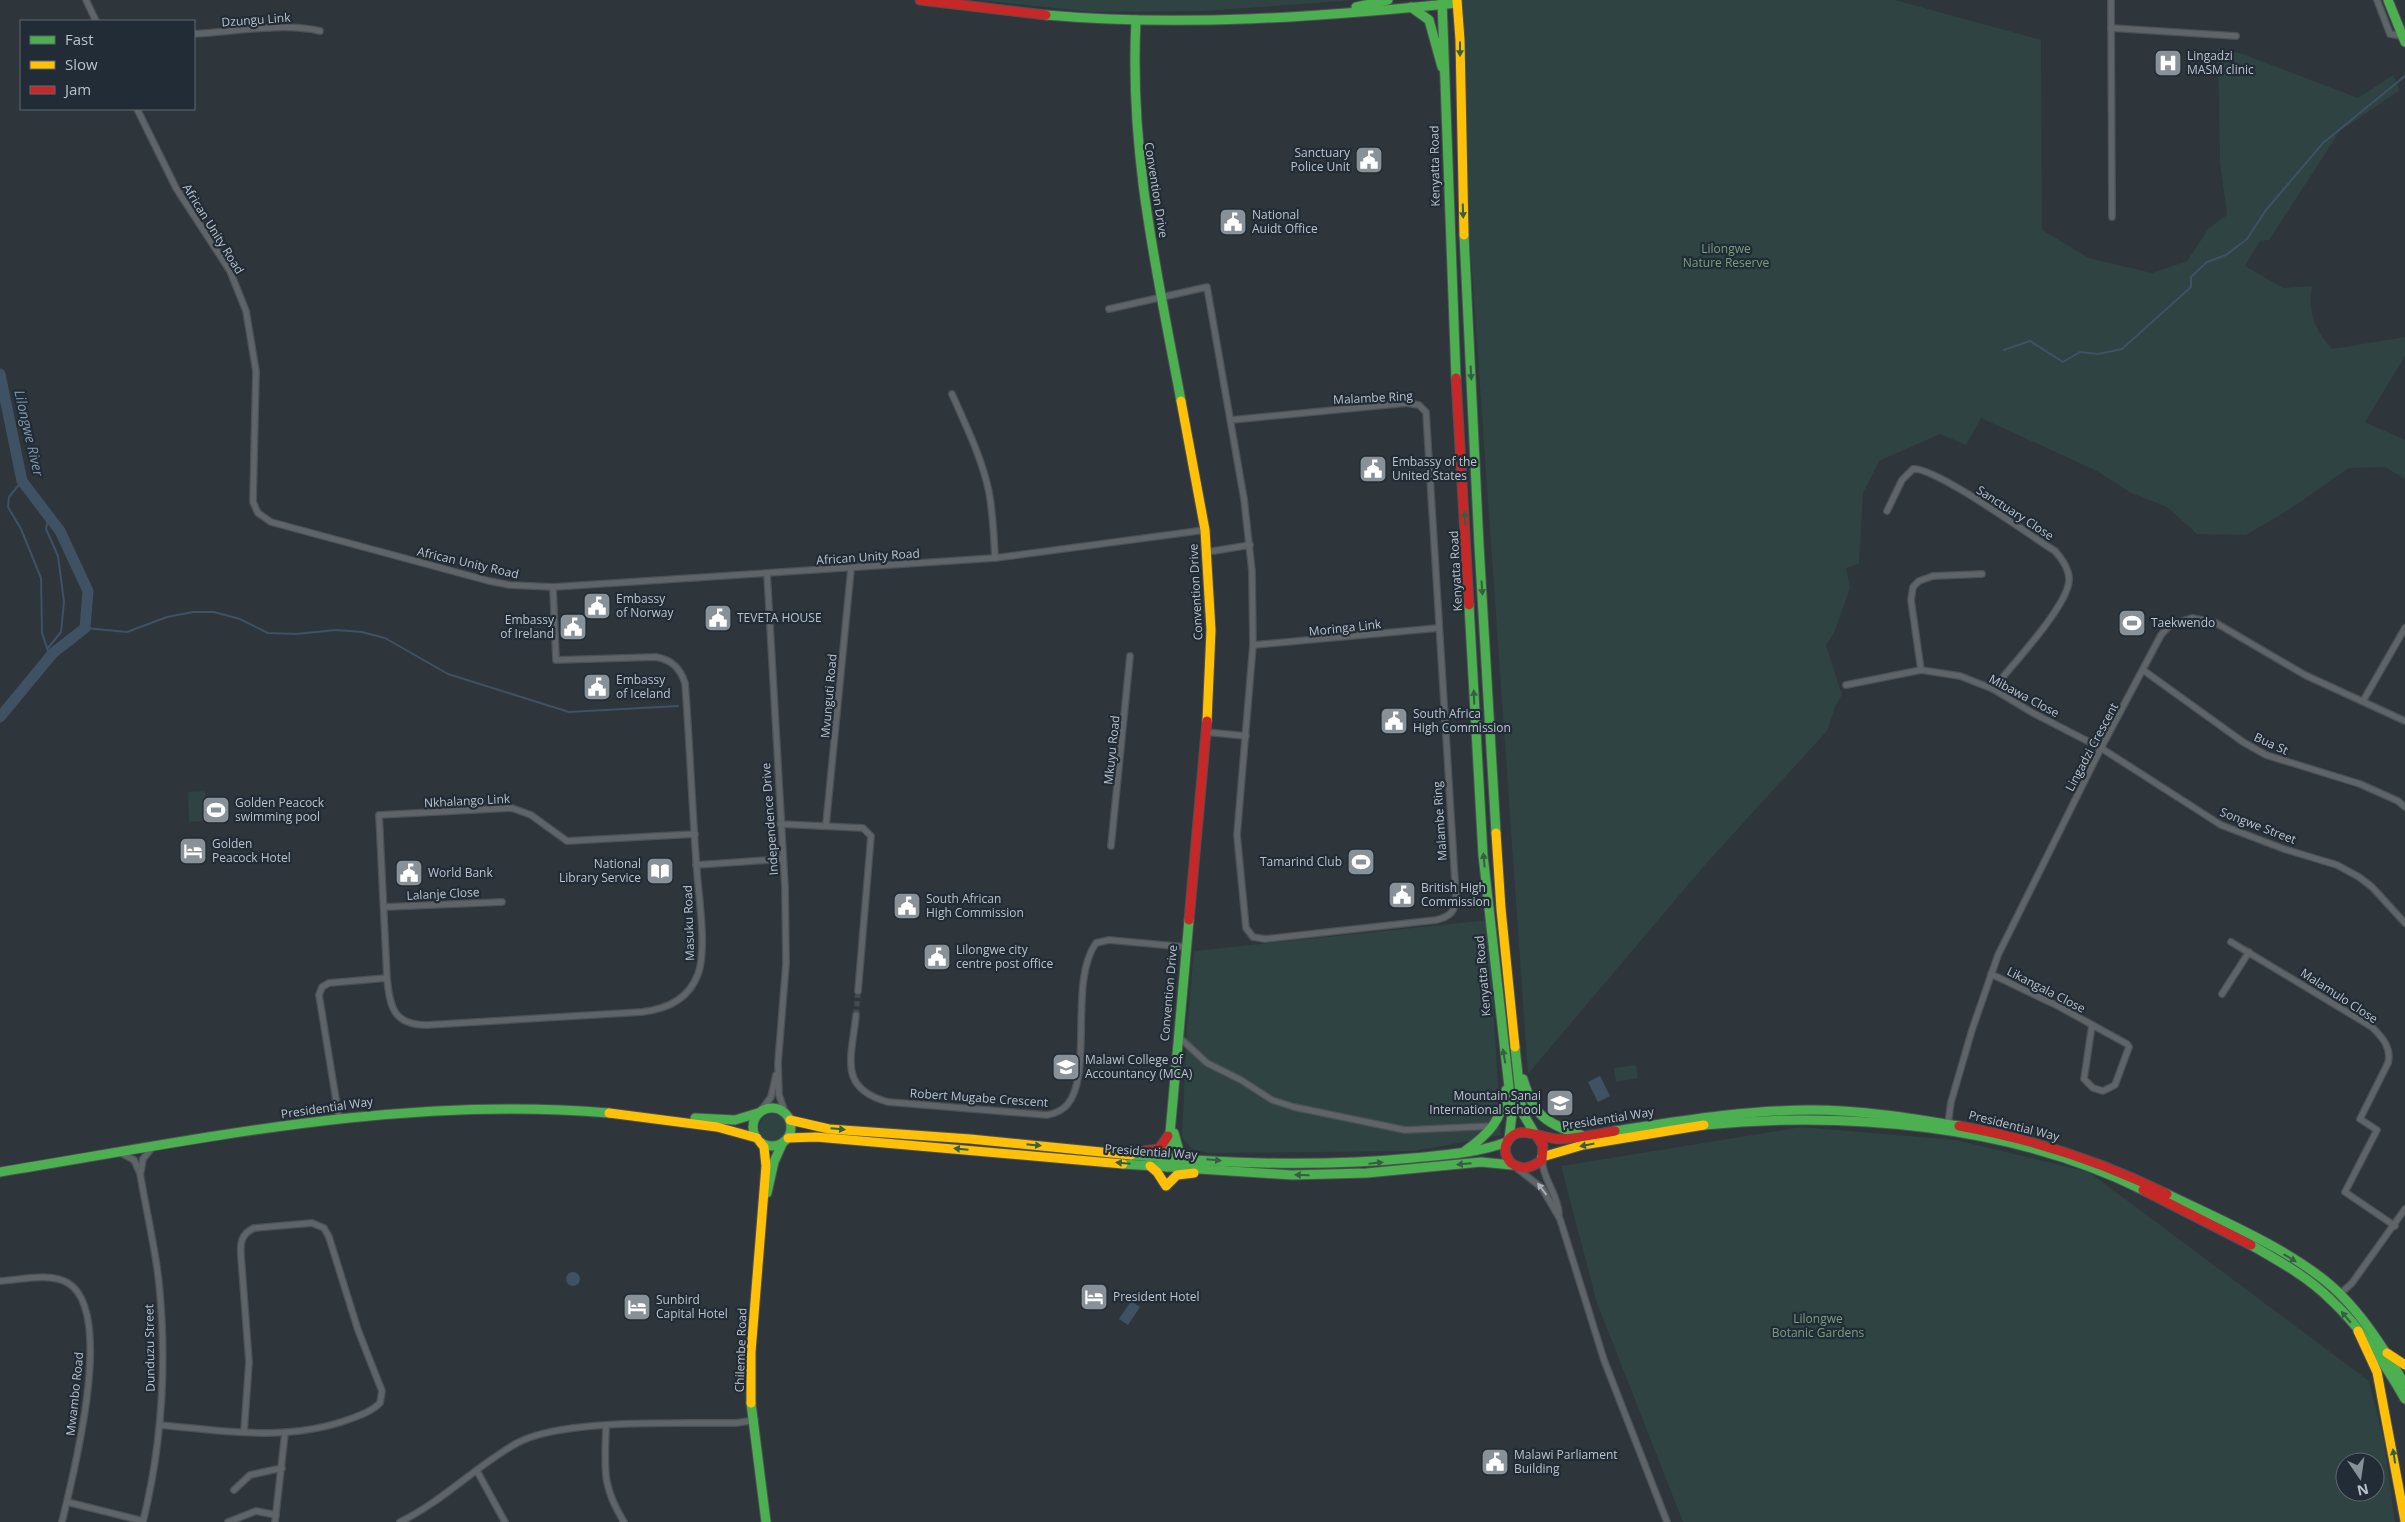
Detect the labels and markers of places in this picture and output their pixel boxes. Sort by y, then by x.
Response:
place label: Lingadzi MASM clinic [2187,47,2254,78]
hospital icon: Lingadzi MASM clinic [2153,48,2183,78]
place label: Sanctuary Police Unit [1290,144,1351,175]
public building icon: Sanctuary Police Unit [1354,145,1384,175]
place label: National Auidt Office [1252,206,1318,237]
public building icon: National Auidt Office [1218,207,1248,237]
place label: Embassy of the United States [1392,453,1477,484]
public building icon: Embassy of the United States [1358,454,1388,484]
place label: Embassy of Norway [616,590,674,621]
public building icon: Embassy of Norway [582,591,612,621]
public building icon: TEVETA HOUSE [703,603,733,633]
sports icon: Taekwendo [2117,608,2147,638]
place label: TEVETA HOUSE [737,609,822,626]
place label: Embassy of Ireland [500,611,555,642]
public building icon: Embassy of Ireland [558,612,588,642]
place label: Taekwendo [2151,614,2215,631]
place label: Embassy of Iceland [616,671,671,702]
public building icon: Embassy of Iceland [582,672,612,702]
place label: South Africa High Commission [1413,705,1511,736]
public building icon: South Africa High Commission [1379,706,1409,736]
place label: Golden Peacock swimming pool [235,794,325,825]
sports icon: Golden Peacock swimming pool [201,795,231,825]
place label: Golden Peacock Hotel [212,835,291,866]
hotel icon: Golden Peacock Hotel [178,836,208,866]
sports icon: Tamarind Club [1346,847,1376,877]
place label: Tamarind Club [1260,853,1342,870]
place label: National Library Service [559,855,641,886]
library icon: National Library Service [645,856,675,886]
public building icon: World Bank [394,858,424,888]
place label: World Bank [428,864,493,881]
place label: British High Commission [1421,879,1490,910]
public building icon: British High Commission [1387,880,1417,910]
place label: South African High Commission [926,890,1024,921]
public building icon: South African High Commission [892,891,922,921]
place label: Lilongwe city centre post office [956,941,1054,972]
public building icon: Lilongwe city centre post office [922,942,952,972]
place label: Malawi College of Accountancy (MCA) [1085,1051,1193,1082]
school or university icon: Malawi College of Accountancy (MCA) [1051,1052,1081,1082]
place label: Mountain Sanai International school [1429,1087,1541,1118]
school or university icon: Mountain Sanai International school [1545,1088,1575,1118]
hotel icon: President Hotel [1079,1282,1109,1312]
place label: President Hotel [1113,1288,1200,1305]
place label: Sunbird Capital Hotel [656,1291,728,1322]
hotel icon: Sunbird Capital Hotel [622,1292,652,1322]
place label: Malawi Parliament Building [1514,1446,1618,1477]
public building icon: Malawi Parliament Building [1480,1447,1510,1477]

